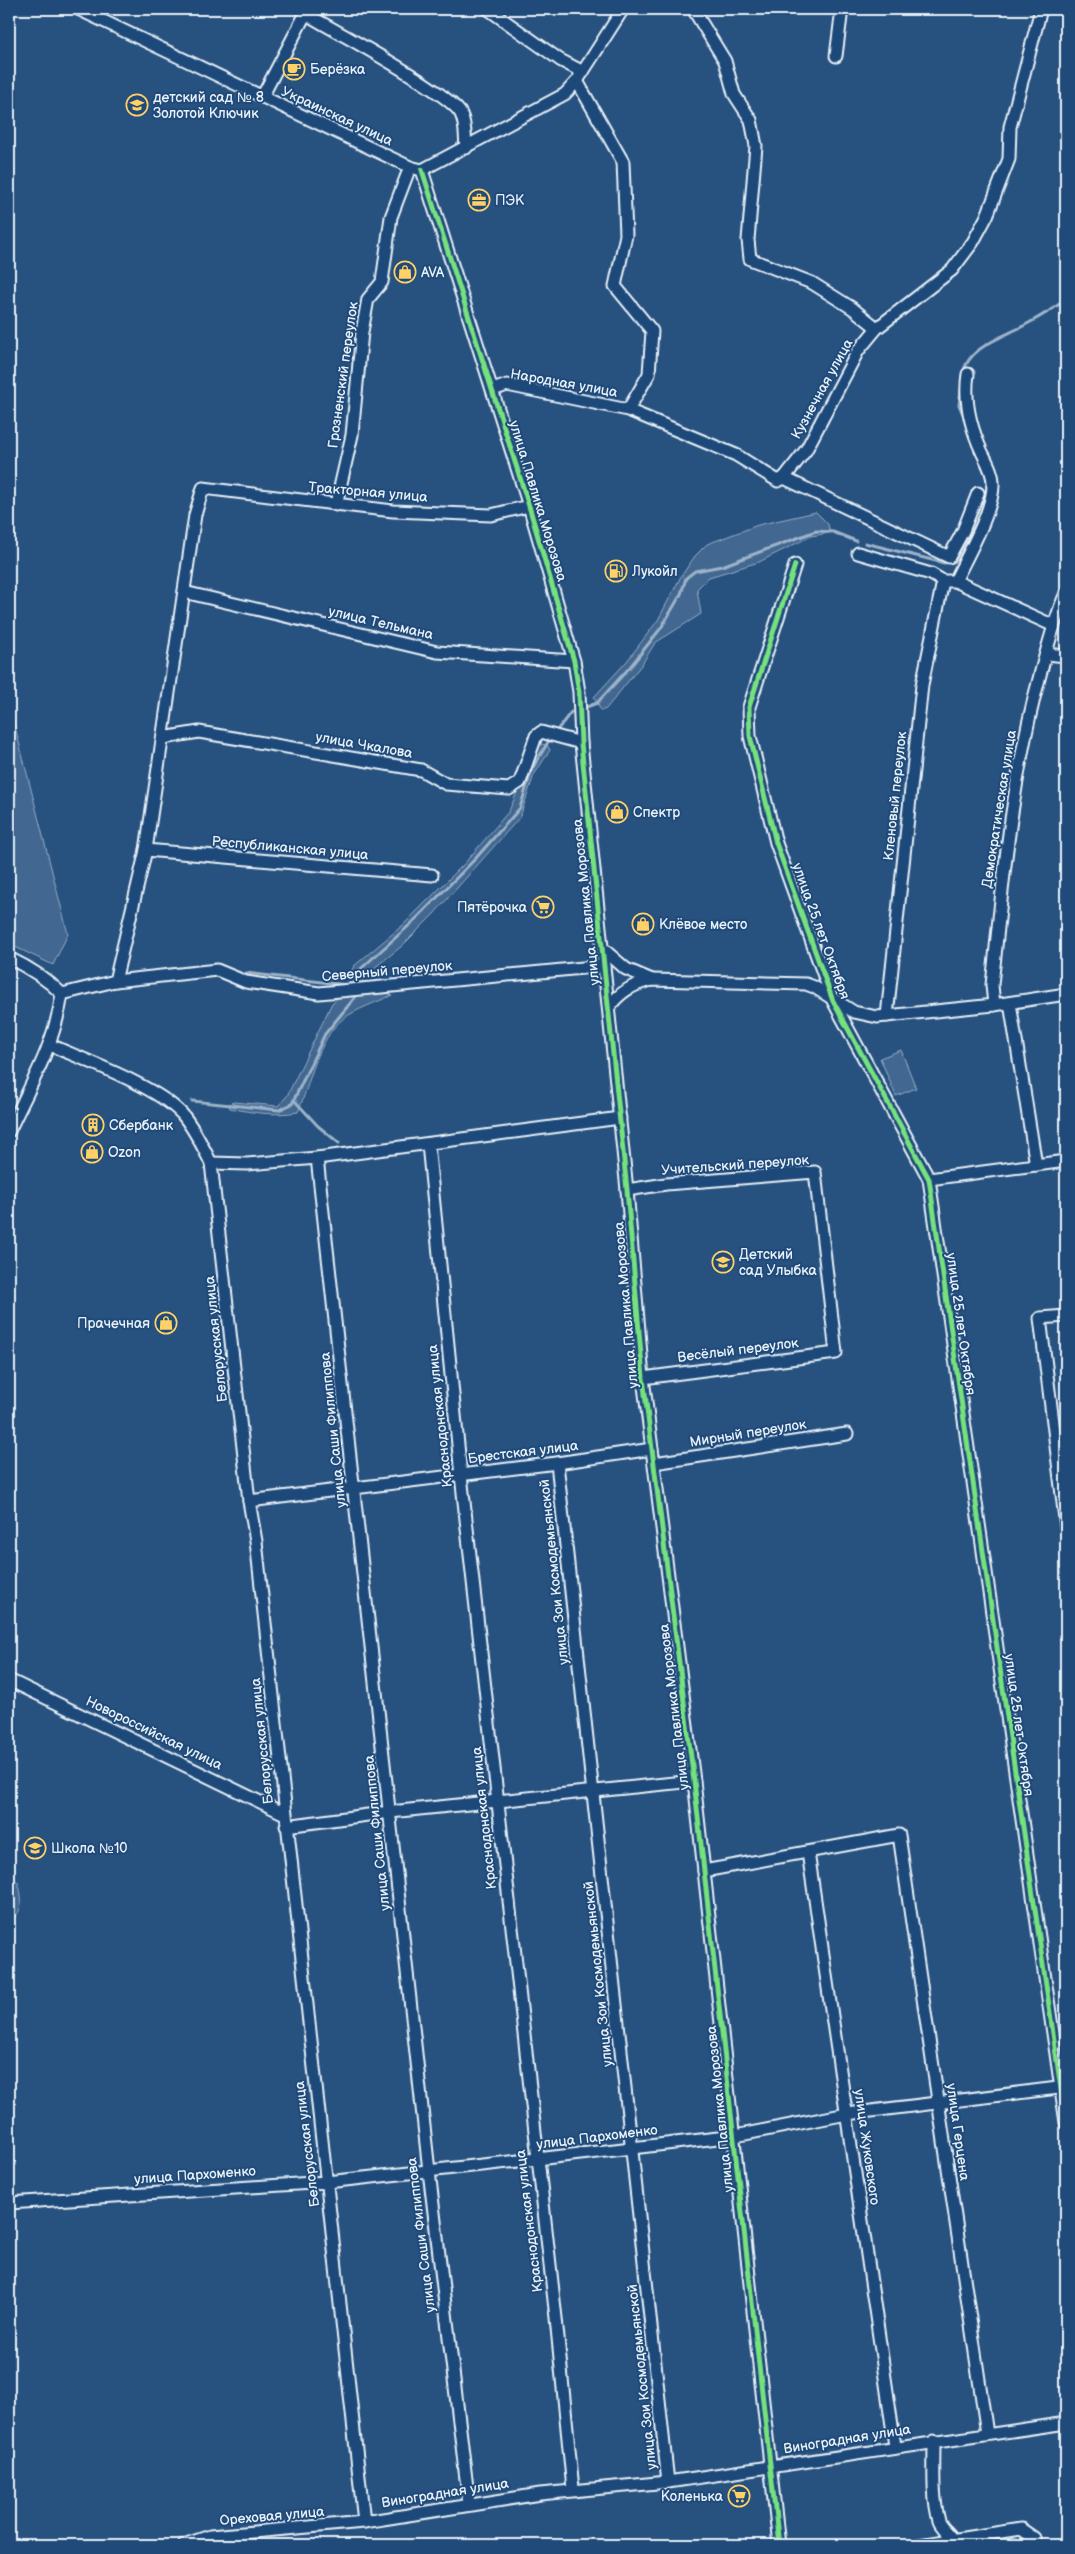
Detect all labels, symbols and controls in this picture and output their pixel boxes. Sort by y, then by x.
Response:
cafe icon: Берёзка [282,57,306,81]
place label: Берёзка [310,61,366,78]
street label: Украинская улица [279,83,396,150]
place label: детский сад № 8 Золотой Ключик [153,89,264,122]
school or university icon: детский сад № 8 Золотой Ключик [125,93,149,117]
office icon: ПЭК [467,188,491,212]
place label: ПЭК [495,192,525,209]
shop icon: AVA [393,260,417,284]
place label: AVA [421,264,445,281]
street label: Грозненский переулок [324,300,362,449]
street label: Кузнечная улица [787,335,857,442]
street label: Народная улица [509,365,620,401]
street label: улица Павлика Морозова [505,418,571,584]
street label: Тракторная улица [308,478,429,506]
fuel station icon: Лукойл [604,559,628,583]
place label: Лукойл [631,563,678,580]
street label: улица Тельмана [327,603,436,643]
street label: улица Чкалова [314,728,415,762]
street label: Демократическая улица [978,728,1020,889]
street label: Кленовый переулок [880,730,910,862]
shop icon: Спектр [605,800,629,824]
place label: Спектр [633,804,680,821]
street label: улица Павлика Морозова [569,817,603,986]
street label: Республиканская улица [211,833,370,863]
street label: улица 25 лет Октября [788,861,854,1002]
supermarket icon: Пятёрочка [531,895,555,919]
place label: Пятёрочка [457,899,528,916]
shop icon: Клёвое место [631,912,655,936]
place label: Клёвое место [659,916,747,933]
street label: Северный переулок [321,957,453,985]
building icon: Сбербанк [81,1113,105,1137]
place label: Сбербанк [109,1117,174,1134]
shop icon: Ozon [80,1140,104,1164]
place label: Ozon [108,1144,141,1161]
street label: Учительский переулок [661,1151,810,1179]
street label: улица Павлика Морозова [610,1220,642,1389]
place label: Детский сад Улыбка [739,1246,817,1279]
school or university icon: Детский сад Улыбка [711,1250,735,1274]
street label: улица 25 лет Октября [943,1252,979,1397]
street label: Белорусская улица [201,1274,231,1403]
shop icon: Прачечная [154,1311,178,1335]
place label: Прачечная [77,1315,150,1332]
street label: Весёлый переулок [677,1334,800,1366]
street label: Краснодонская улица [424,1343,456,1488]
street label: улица Саши Филиппова [316,1351,350,1509]
street label: Мирный переулок [688,1415,808,1451]
street label: Брестская улица [467,1437,580,1467]
street label: улица Зои Космодемьянской [536,1478,572,1666]
street label: улица Павлика Морозова [655,1622,693,1791]
street label: улица 25 лет Октября [1001,1653,1037,1798]
street label: Белорусская улица [247,1676,277,1805]
street label: Новороссийская улица [83,1693,226,1774]
street label: Краснодонская улица [468,1745,500,1890]
street label: улица Саши Филиппова [360,1754,394,1912]
school or university icon: Школа №10 [23,1836,47,1860]
place label: Школа №10 [51,1840,128,1857]
street label: улица Зои Космодемьянской [580,1880,616,2068]
street label: улица Павлика Морозова [703,2024,737,2193]
street label: Белорусская улица [291,2079,323,2208]
street label: улица Герцена [943,2082,973,2183]
street label: улица Жуковского [850,2088,884,2206]
street label: улица Пархоменко [535,2121,659,2153]
street label: Краснодонская улица [512,2148,546,2293]
street label: улица Саши Филиппова [403,2156,439,2314]
street label: улица Пархоменко [134,2162,256,2188]
street label: улица Зои Космодемьянской [624,2283,660,2471]
street label: Виноградная улица [782,2420,913,2457]
street label: Виноградная улица [380,2474,511,2511]
supermarket icon: Коленька [727,2484,751,2508]
place label: Коленька [661,2488,724,2505]
street label: Ореховая улица [219,2503,326,2529]

